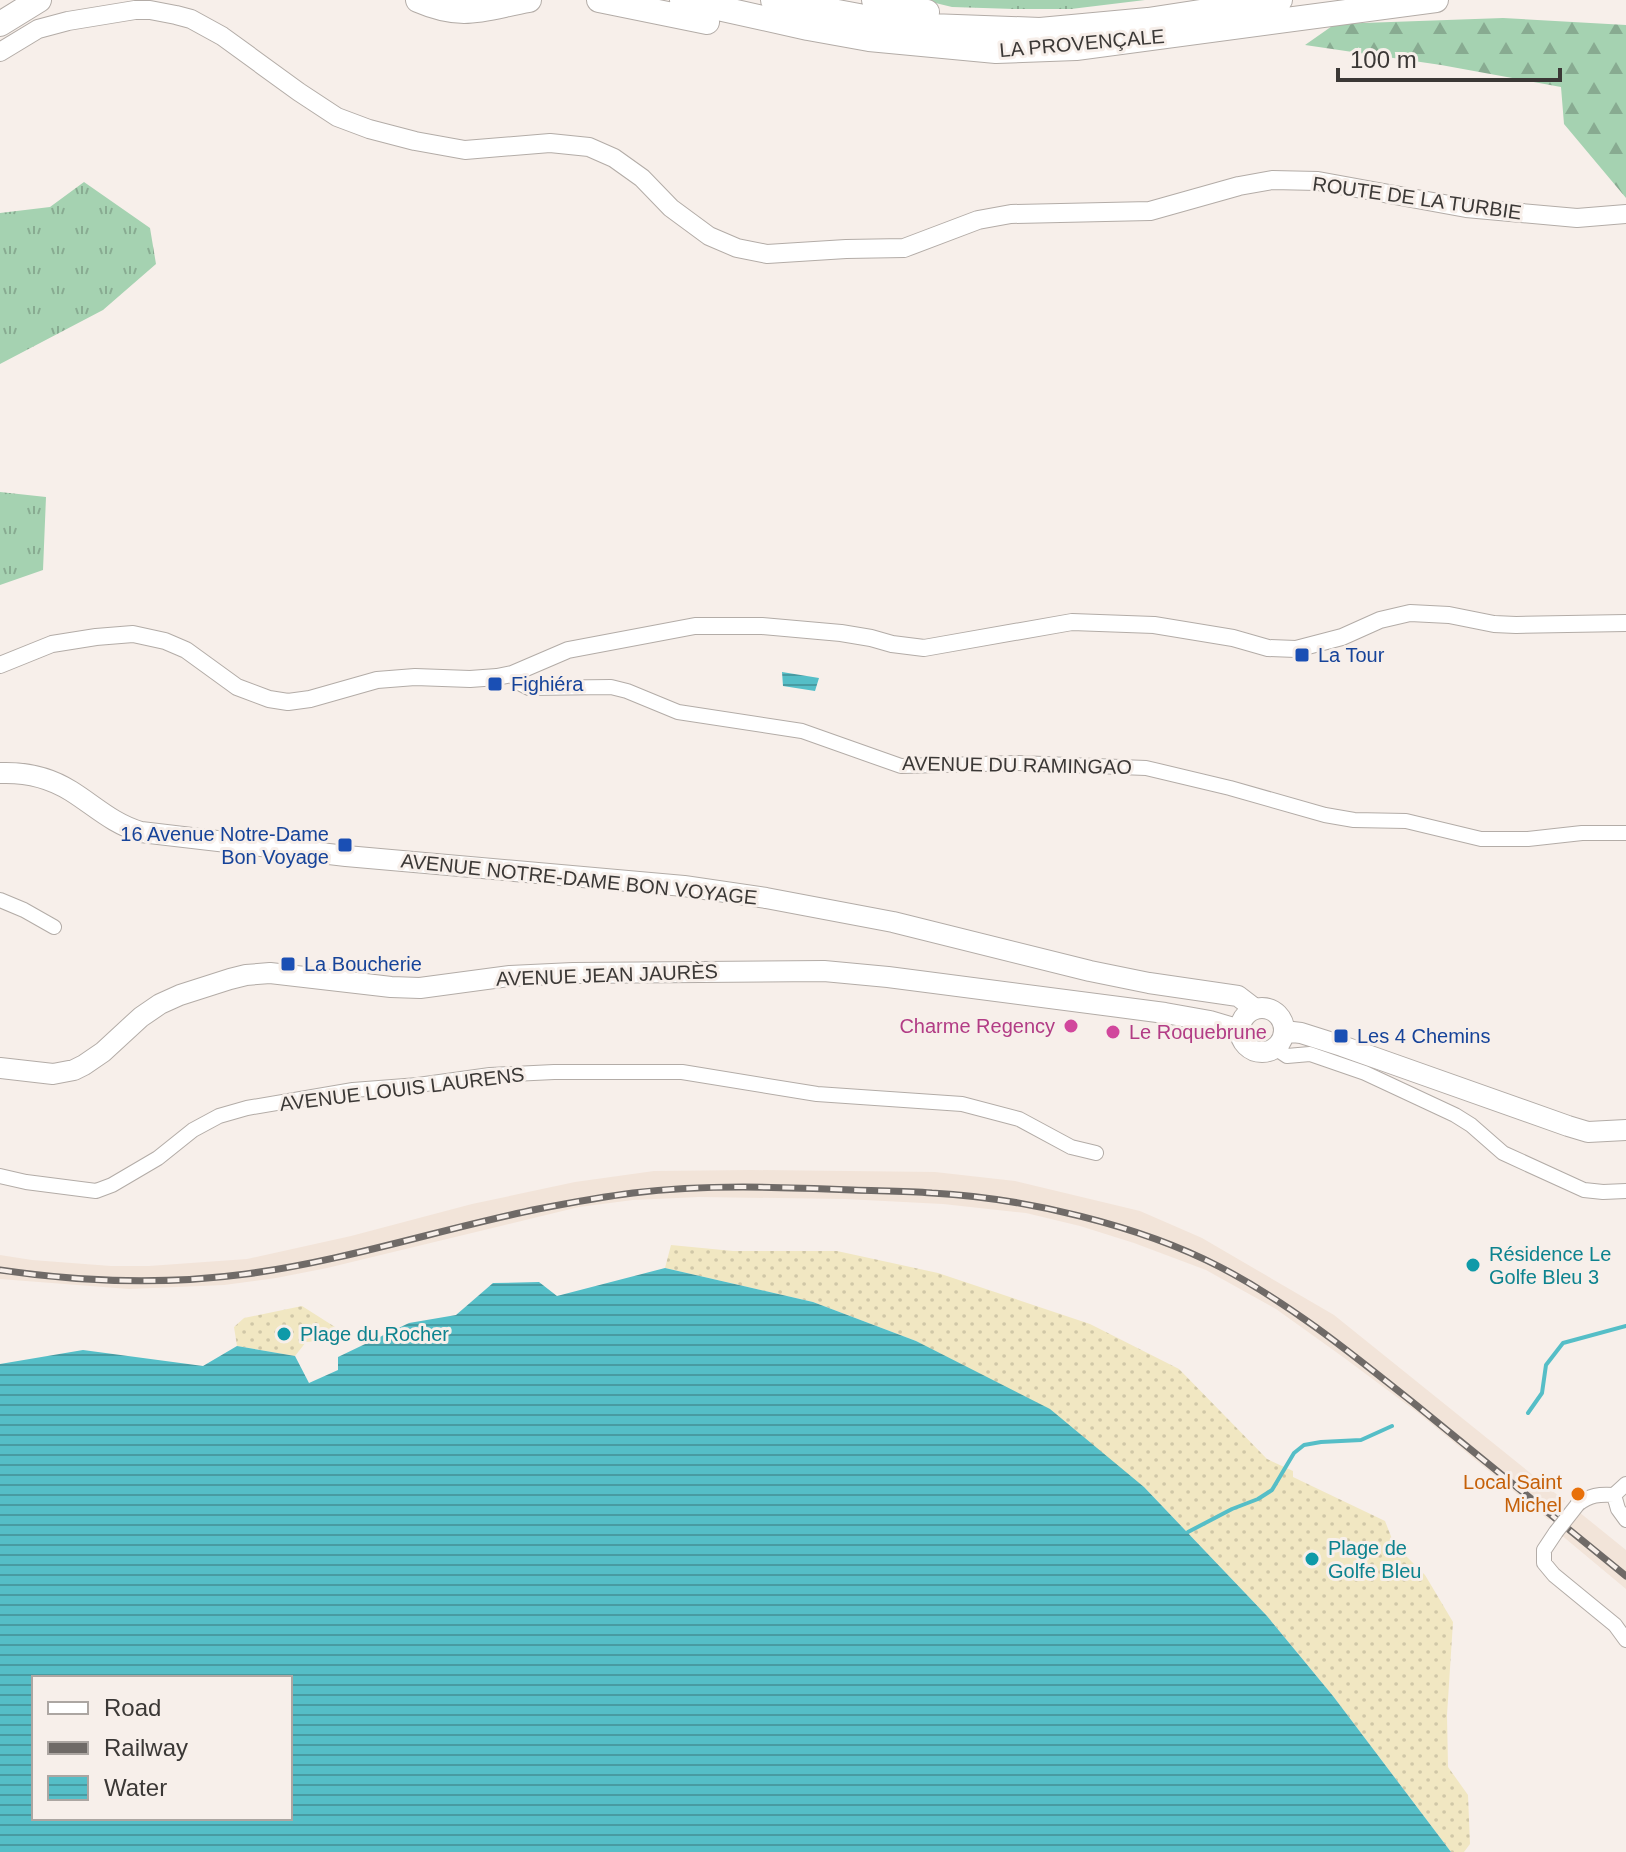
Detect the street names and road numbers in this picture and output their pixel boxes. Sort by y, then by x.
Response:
street label: LA PROVENÇALE [999,25,1165,61]
street label: ROUTE DE LA TURBIE [1311,172,1523,224]
street label: AVENUE DU RAMINGAO [902,752,1132,778]
street label: AVENUE NOTRE-DAME BON VOYAGE [400,849,758,909]
street label: AVENUE JEAN JAURÈS [496,960,718,990]
street label: AVENUE LOUIS LAURENS [278,1063,526,1115]

